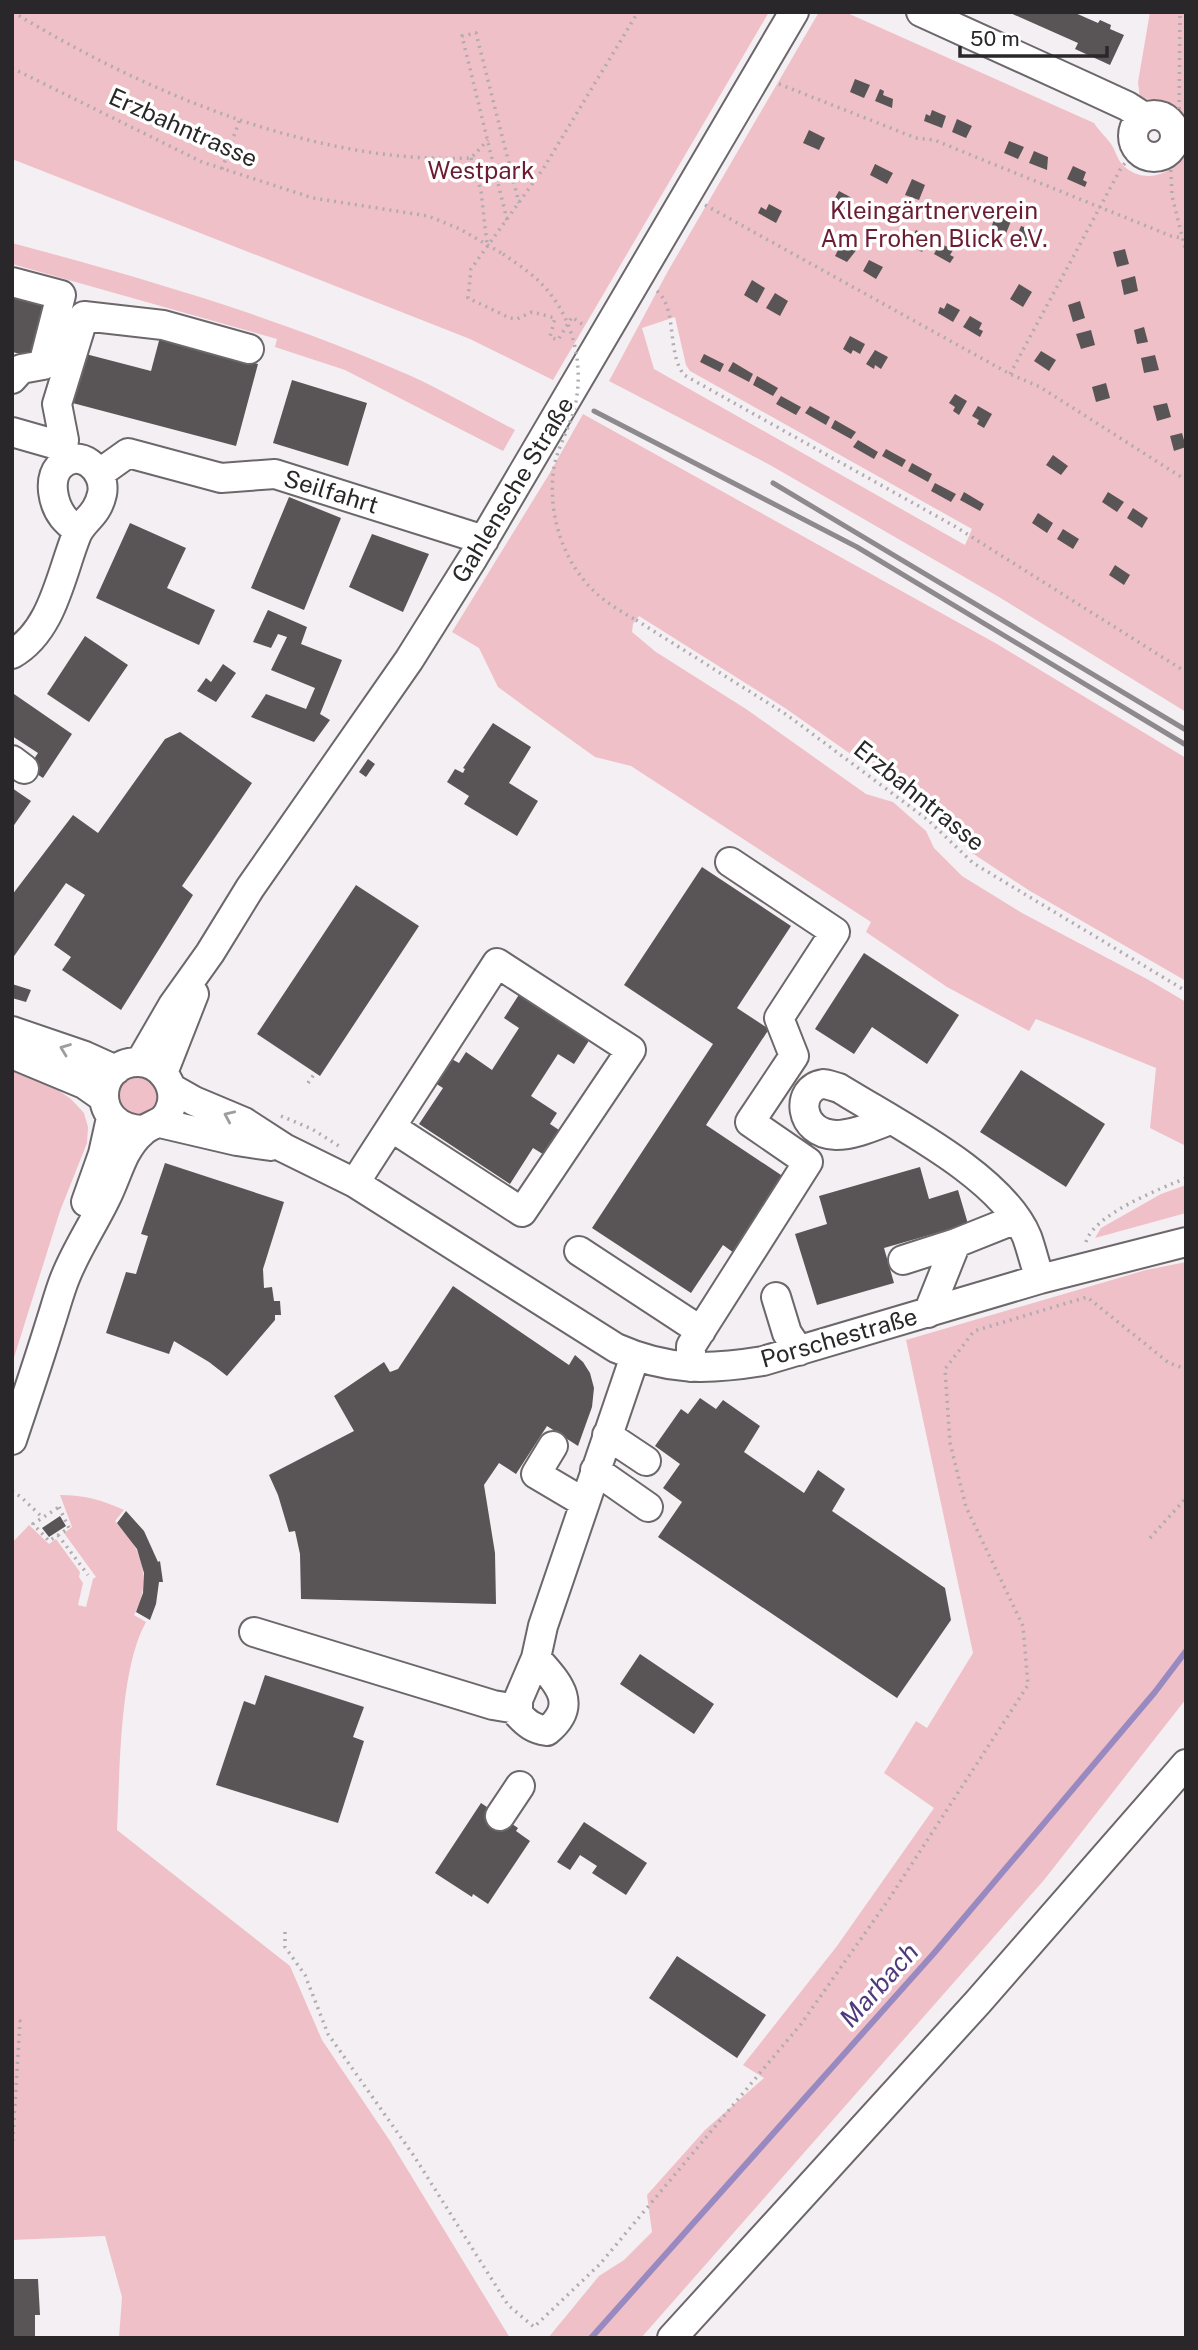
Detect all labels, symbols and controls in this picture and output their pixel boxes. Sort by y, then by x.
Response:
scale bar [960,14,1107,58]
text: 50 m [970,26,1020,51]
street label: Erzbahntrasse [105,82,262,172]
park label: Westpark [428,156,534,184]
park label: Kleingärtnerverein Am Frohen Blick e.V. [820,196,1048,252]
street label: Gahlensche Straße [446,392,579,587]
street label: Seilfahrt [281,463,382,519]
street label: Erzbahntrasse [849,734,990,856]
one-way arrow [59,1043,71,1057]
one-way arrow [223,1110,236,1124]
street label: Porschestraße [757,1301,920,1373]
water label: Marbach [833,1936,924,2033]

